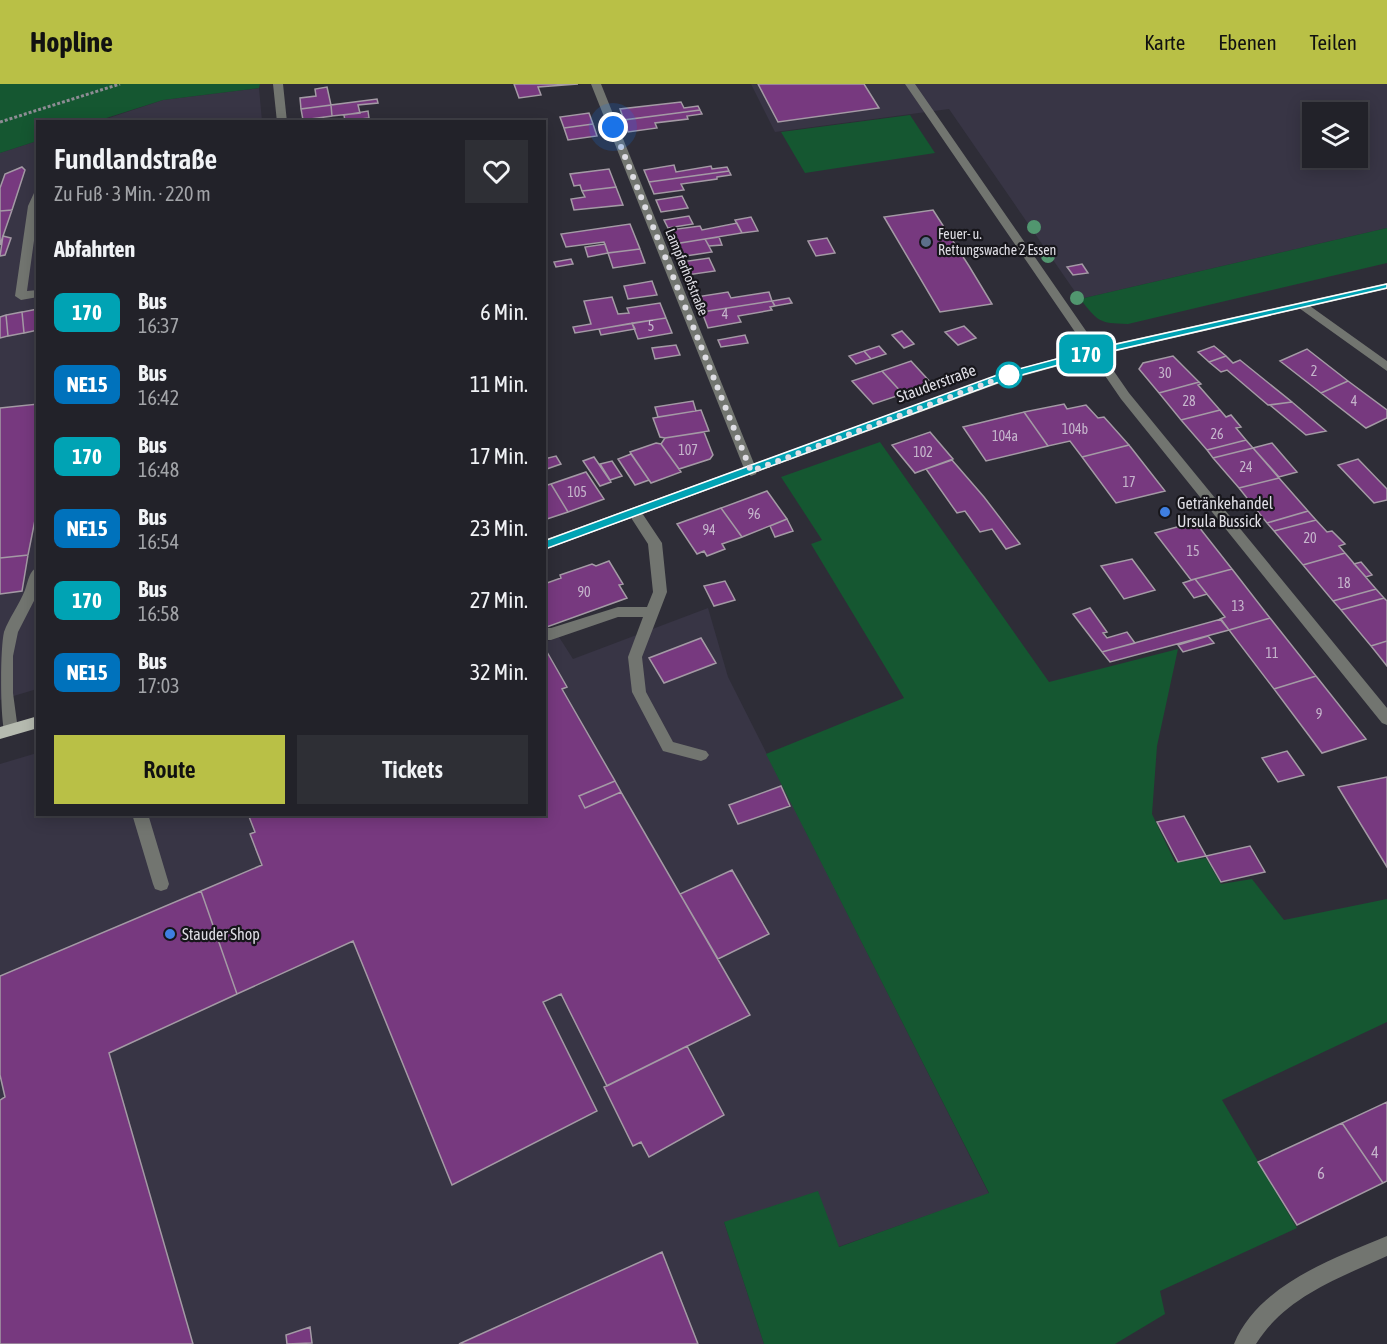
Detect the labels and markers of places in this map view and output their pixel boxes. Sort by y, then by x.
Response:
place label: Feuer- u. Rettungswache 2 Essen [938,226,1056,258]
marker: Feuer- u. Rettungswache 2 Essen [919,235,933,249]
unlabelled marker [996,362,1022,388]
place label: Getränkehandel Ursula Bussick [1177,494,1274,530]
marker: Getränkehandel Ursula Bussick [1158,505,1172,519]
place label: Stauder Shop [182,925,260,944]
marker: Stauder Shop [163,927,177,941]

